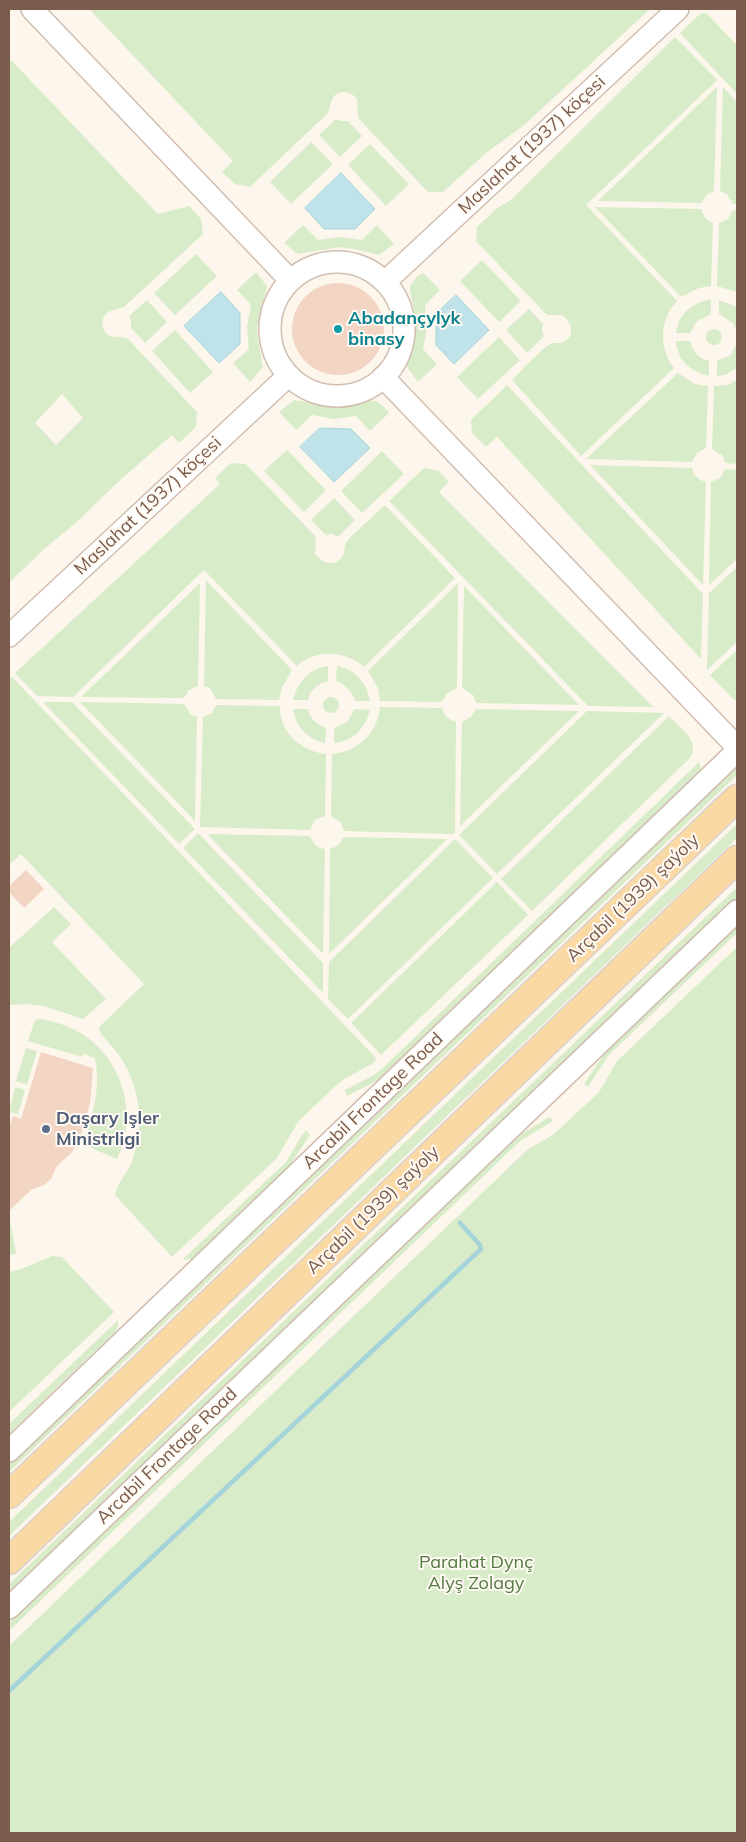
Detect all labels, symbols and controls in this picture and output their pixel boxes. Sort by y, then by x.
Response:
street label: Maslahat (1937) köçesi [454,71,610,219]
place label: Abadançylyk binasy [348,308,460,350]
marker: Abadançylyk binasy [332,323,344,335]
street label: Maslahat (1937) köçesi [70,432,226,580]
street label: Arçabil (1939) şaýoly [562,829,704,967]
street label: Arcabil Frontage Road [298,1028,448,1174]
place label: Daşary Işler Ministrligi [56,1108,159,1150]
marker: Daşary Işler Ministrligi [40,1123,52,1135]
street label: Arçabil (1939) şaýoly [302,1141,444,1279]
street label: Arcabil Frontage Road [92,1383,242,1529]
park label: Parahat Dynç Alyş Zolagy [419,1552,533,1595]

